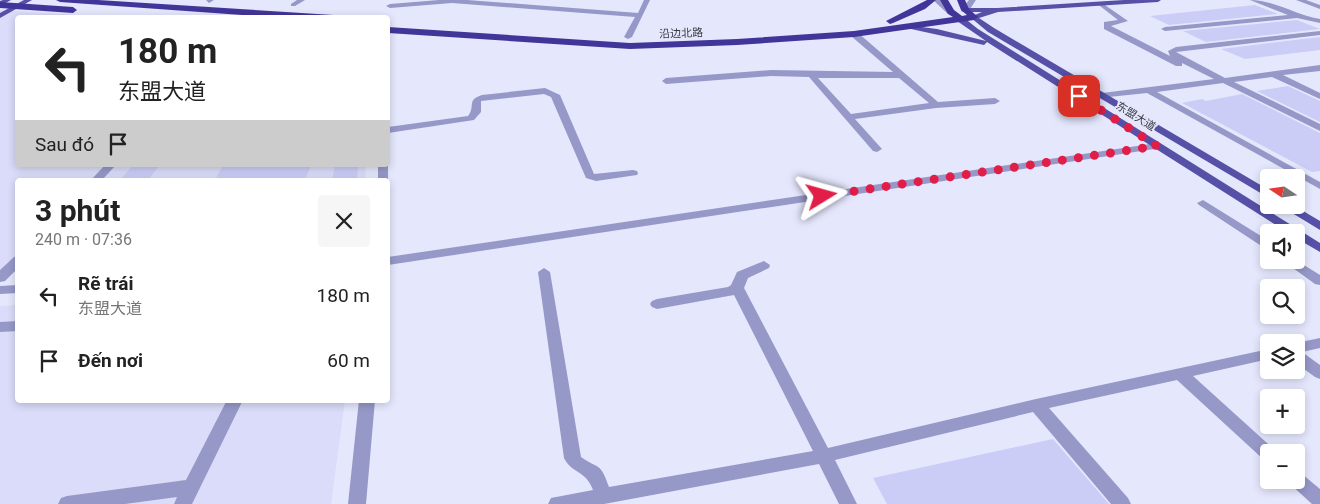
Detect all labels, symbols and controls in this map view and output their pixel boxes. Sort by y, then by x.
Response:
street label: 沿边北路 [659,26,703,41]
text: 180 m [118,31,217,72]
icon: left [35,35,100,100]
pin [1058,75,1100,117]
text: 东盟大道 [118,79,206,104]
icon: arrive [1065,82,1093,110]
street label: 东盟大道 [1114,99,1158,134]
icon: arrive [104,130,132,158]
text: Sau đó [35,133,94,156]
position arrow [795,169,847,221]
north arrow [1260,169,1305,214]
map controls [1260,169,1305,489]
text: 3 phút [35,193,120,228]
button: close [318,195,370,247]
button: sound [1260,224,1305,269]
text: 240 m · 07:36 [35,230,132,249]
text: Rẽ trái [78,272,133,295]
button: search [1260,279,1305,324]
icon: left [35,282,63,310]
text: 180 m [317,284,370,307]
text: 东盟大道 [78,299,142,318]
button: layers [1260,334,1305,379]
icon: arrive [35,347,63,375]
text: Đến nơi [78,349,143,372]
text: 60 m [327,349,370,372]
button: + [1260,389,1305,434]
button: − [1260,444,1305,489]

